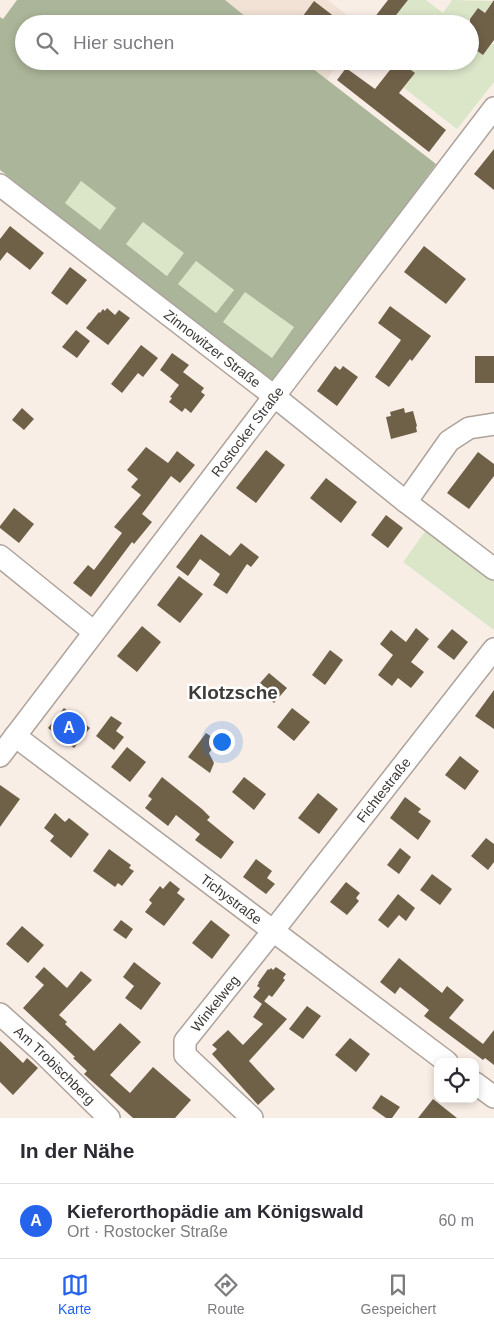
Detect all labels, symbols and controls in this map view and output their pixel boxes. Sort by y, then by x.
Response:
search box [15,15,479,70]
icon: search [33,29,61,57]
text: Hier suchen [73,32,174,53]
street label: Zinnowitzer Straße [161,306,264,391]
street label: Rostocker Straße [208,383,287,480]
district label: Klotzsche [188,682,278,703]
pin: A [53,709,85,747]
your location [209,729,235,755]
street label: Fichtestraße [353,754,414,826]
street label: Tichystraße [197,871,265,928]
street label: Winkelweg [188,972,242,1035]
street label: Am Trobischberg [11,1023,98,1108]
map controls [434,1058,479,1103]
button: locate [434,1058,479,1103]
text: In der Nähe [20,1139,134,1162]
text: Kieferorthopädie am Königswald [67,1201,364,1222]
text: A [30,1212,42,1229]
text: 60 m [438,1212,474,1229]
text: Ort · Rostocker Straße [67,1223,228,1240]
tab: Karte [58,1271,91,1317]
tab: Route [207,1271,245,1317]
tab: Gespeichert [361,1271,436,1317]

